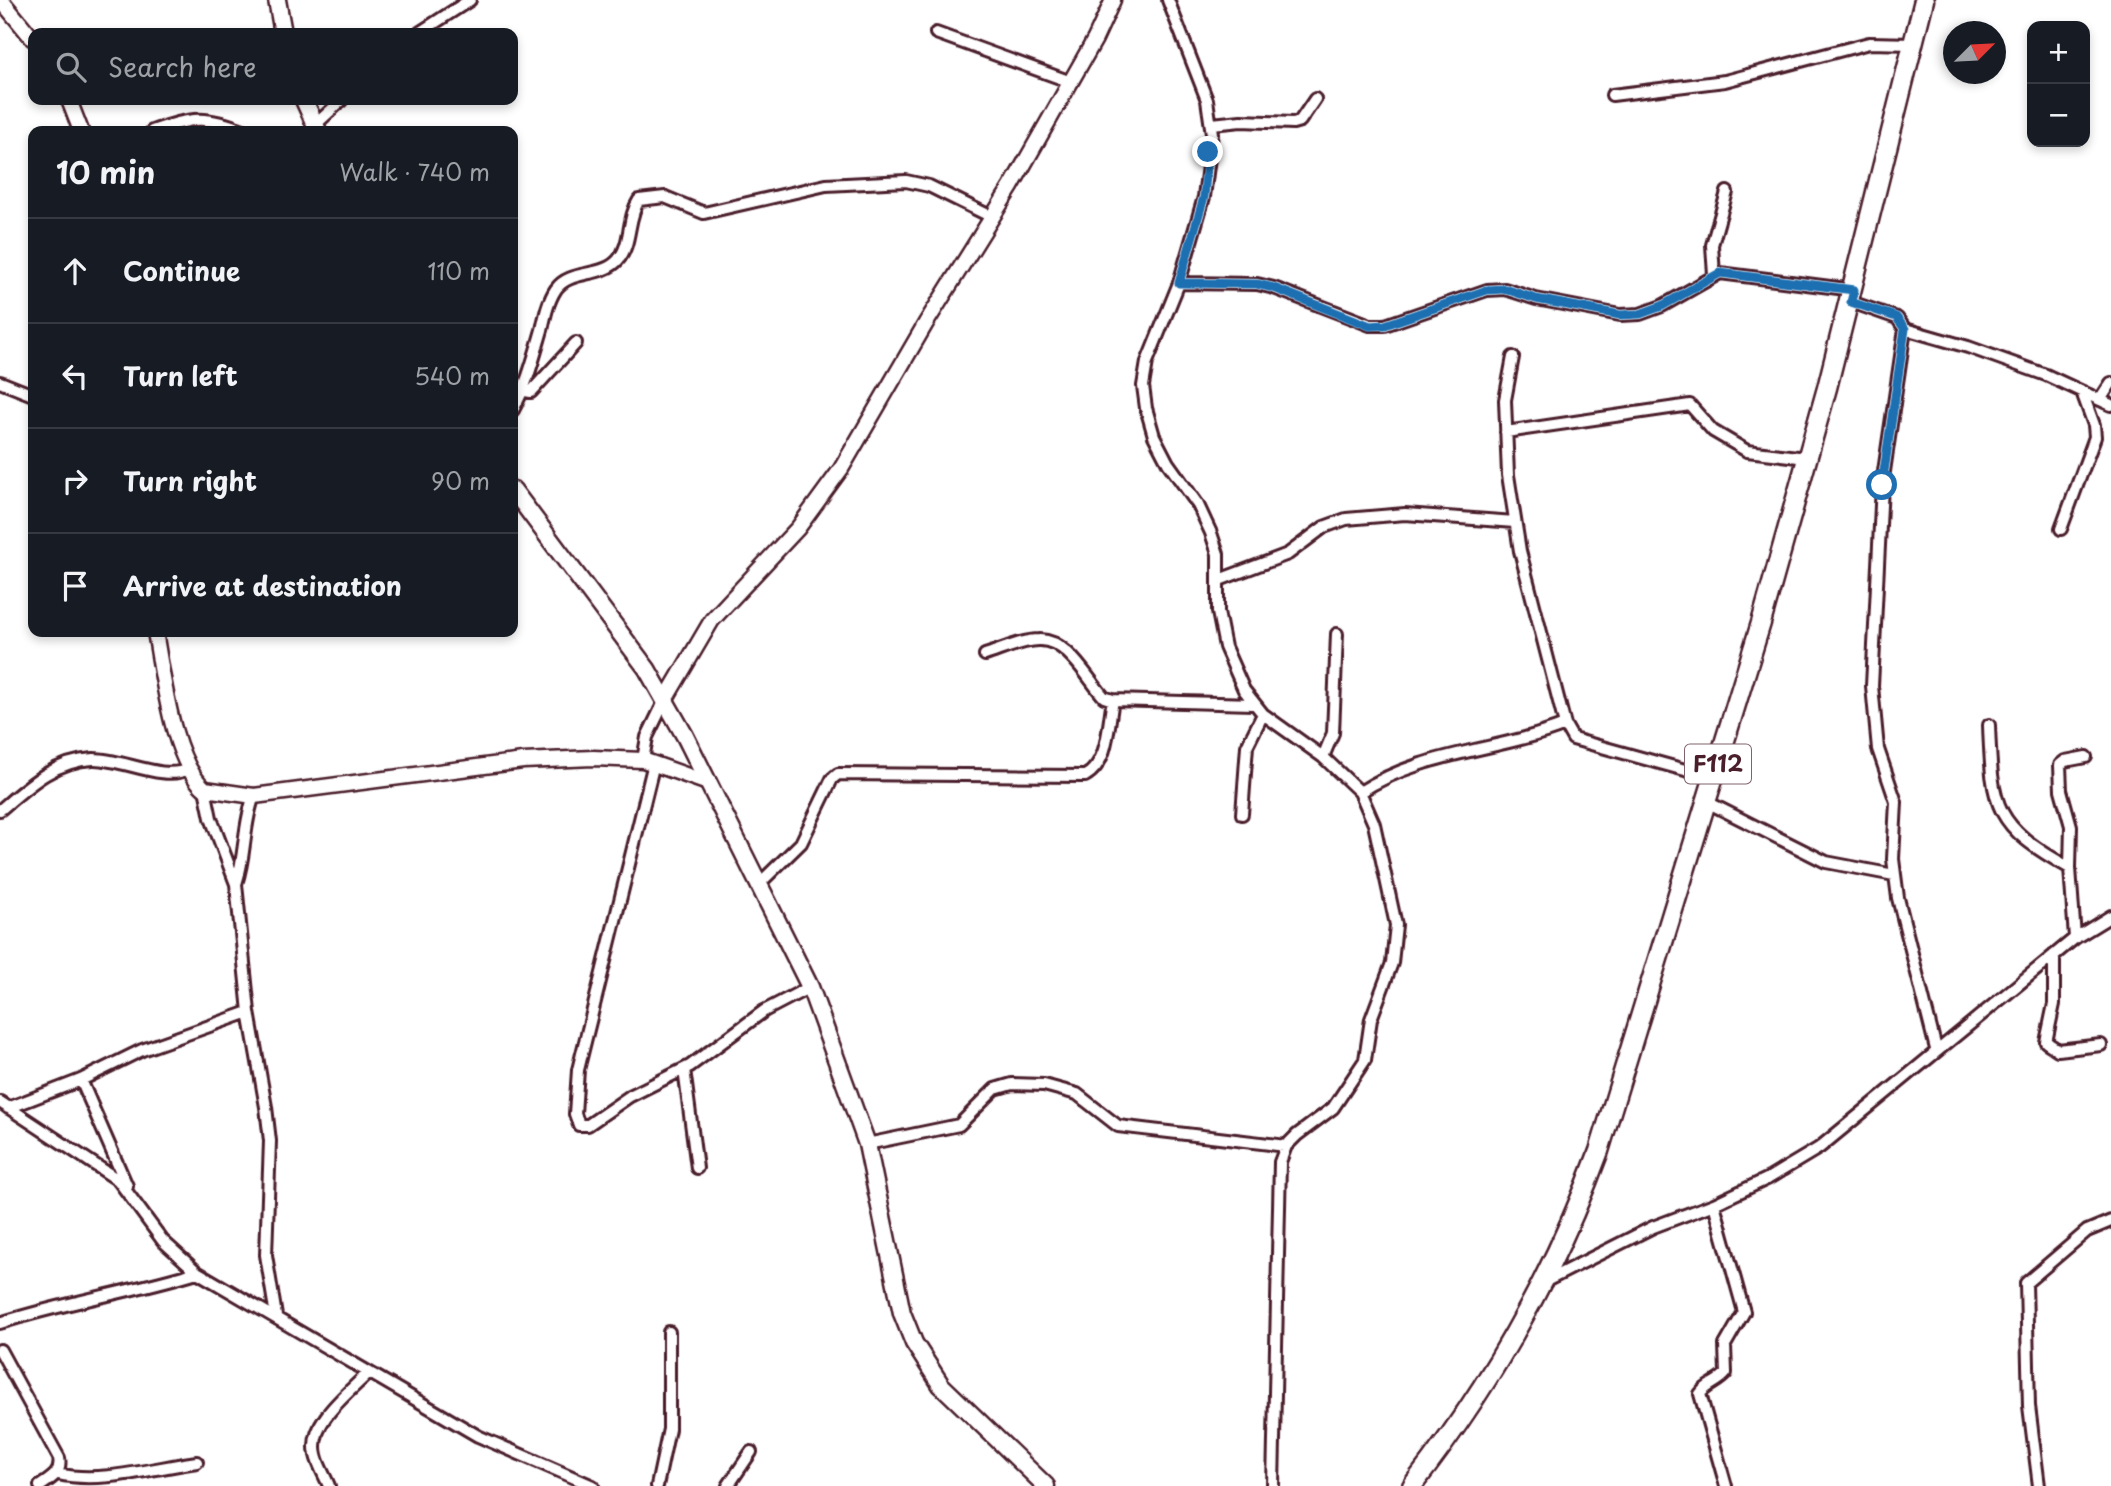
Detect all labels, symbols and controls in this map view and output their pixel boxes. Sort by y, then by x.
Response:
north arrow [1943,21,2006,84]
map controls [2027,21,2090,147]
button: + [2027,21,2090,84]
search box [28,28,518,105]
text: Search here [108,47,257,86]
icon: search [52,48,90,86]
button: − [2027,84,2090,147]
route end [1192,136,1223,167]
text: 10 min [56,149,155,194]
text: Walk · 740 m [340,154,490,189]
text: Continue [123,251,240,290]
icon: ahead [56,252,94,290]
text: 110 m [428,253,490,288]
text: Turn left [123,356,238,395]
icon: left [56,357,94,395]
text: 540 m [414,358,490,393]
text: Turn right [123,461,257,500]
icon: right [56,462,94,500]
text: 90 m [431,463,490,498]
route start [1866,469,1897,500]
text: Arrive at destination [123,566,402,605]
icon: arrive [56,567,94,605]
road number: F112 [1685,744,1751,784]

